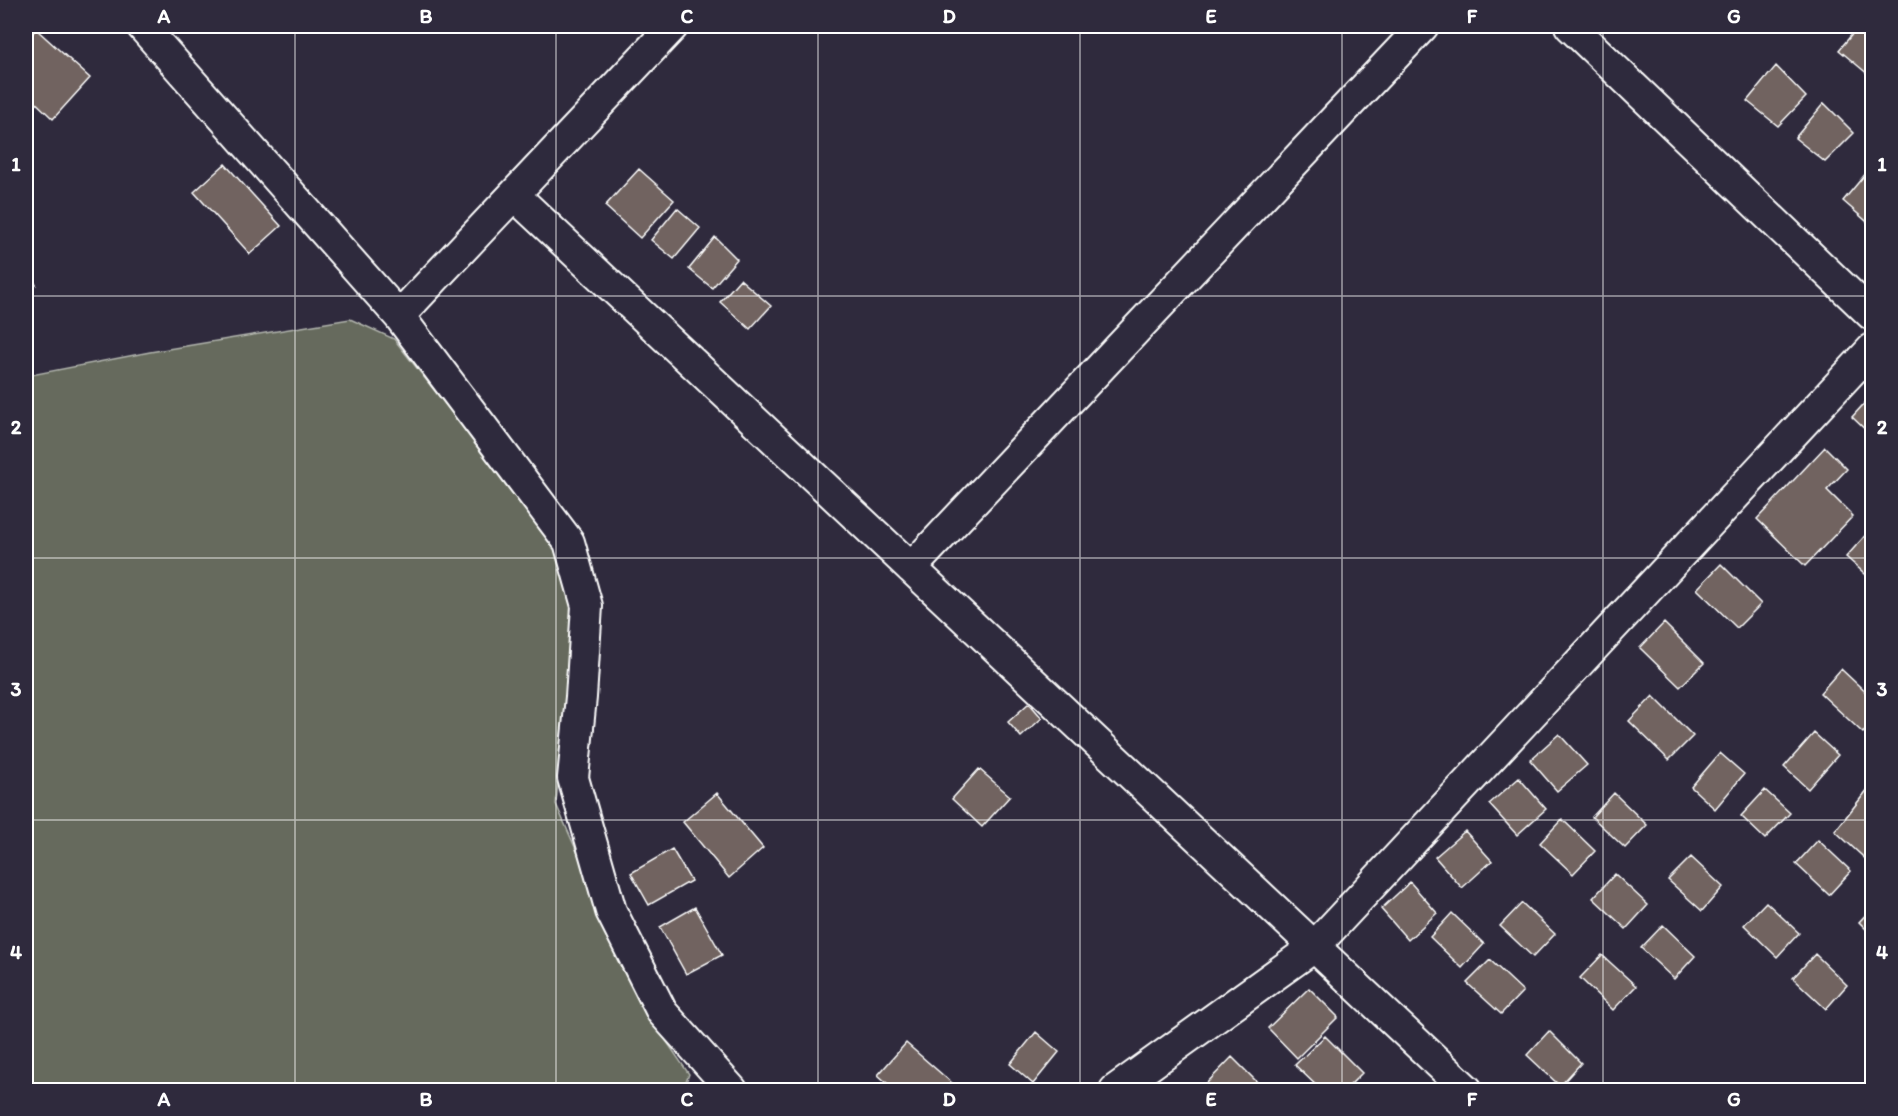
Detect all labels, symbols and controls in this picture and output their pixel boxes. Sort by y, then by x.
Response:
text: A [157,4,171,28]
text: B [420,4,433,28]
text: C [681,4,694,28]
text: D [942,4,956,28]
text: E [1205,4,1217,28]
text: F [1467,4,1478,28]
text: G [1727,4,1741,28]
text: 1 [11,152,21,176]
text: 1 [1877,152,1887,176]
text: 2 [11,415,22,439]
text: 2 [1877,415,1888,439]
text: 3 [11,677,22,701]
text: 3 [1877,677,1888,701]
text: 4 [10,940,22,964]
text: 4 [1876,940,1888,964]
text: A [157,1087,171,1111]
text: B [420,1087,433,1111]
text: C [681,1087,694,1111]
text: D [942,1087,956,1111]
text: E [1205,1087,1217,1111]
text: F [1467,1087,1478,1111]
text: G [1727,1087,1741,1111]

